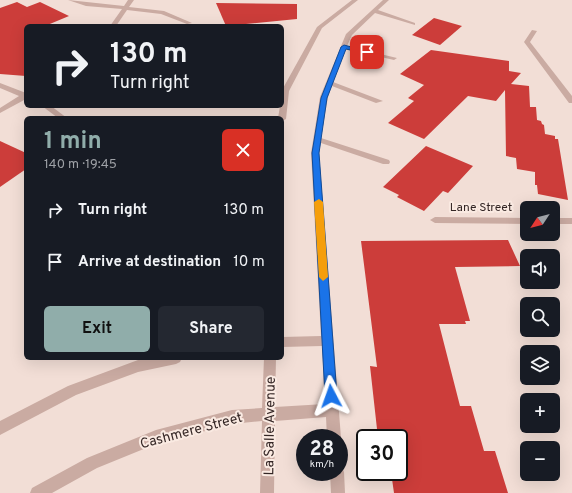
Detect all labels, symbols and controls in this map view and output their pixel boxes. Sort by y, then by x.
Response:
pin [350,35,384,69]
text: 130 m [110,37,188,73]
icon: right [44,40,96,92]
icon: arrive [356,41,378,63]
text: Turn right [110,72,190,95]
text: 1 min [44,127,102,157]
button: close [222,129,264,171]
text: 140 m · 19:45 [44,157,117,173]
icon: right [44,199,66,221]
street label: Lane Street [450,200,512,216]
text: Turn right [78,201,147,220]
text: 130 m [224,201,264,220]
north arrow [520,201,560,241]
map controls [520,201,560,481]
button: sound [520,249,560,289]
icon: arrive [44,251,66,273]
text: Arrive at destination [78,253,221,272]
text: 10 m [233,253,265,272]
button: search [520,297,560,337]
button: Exit [44,306,150,352]
button: Share [158,306,264,352]
button: layers [520,345,560,385]
position arrow [310,375,352,417]
street label: La Salle Avenue [261,377,280,475]
button: + [520,393,560,433]
street label: Cashmere Street [138,410,244,453]
speed limit sign: 30 [356,429,408,481]
text: 28 [310,437,334,463]
button: − [520,441,560,481]
text: km/h [310,458,334,471]

